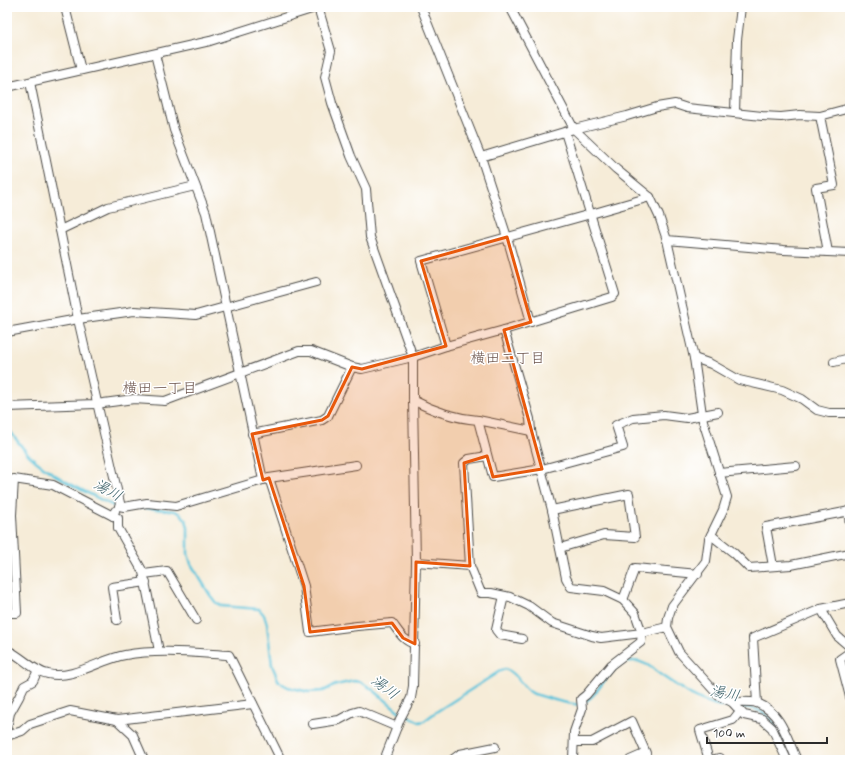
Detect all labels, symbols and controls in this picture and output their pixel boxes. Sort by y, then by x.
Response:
district label: 横田二丁目 [470,349,546,369]
district label: 横田一丁目 [122,379,198,399]
water label: 湯川 [90,475,125,507]
water label: 湯川 [366,671,402,705]
water label: 湯川 [708,681,741,707]
scale bar [707,719,827,745]
text: 100 m [713,726,745,742]

